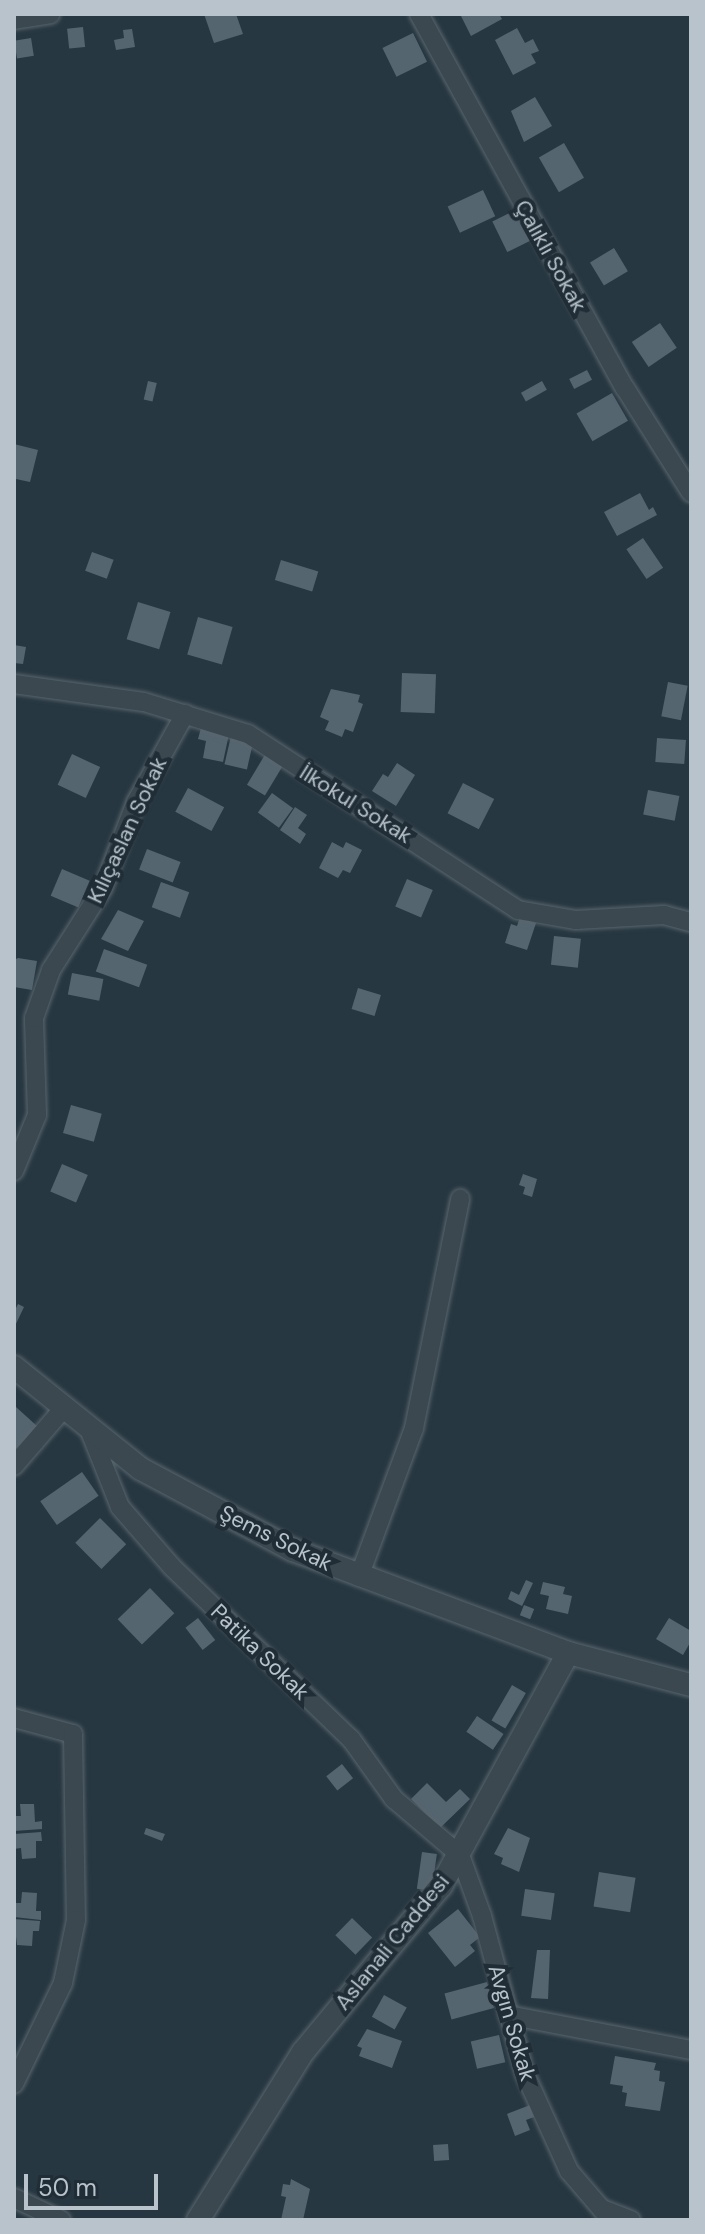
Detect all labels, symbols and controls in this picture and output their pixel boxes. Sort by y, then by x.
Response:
street label: Çalıklı Sokak [509,195,593,317]
street label: Kılıçaslan Sokak [82,753,172,907]
street label: İlkokul Sokak [295,759,417,849]
street label: Şems Sokak [216,1499,336,1577]
street label: Patika Sokak [205,1599,315,1705]
street label: Aslanali Caddesi [329,1869,455,2015]
street label: Avgın Sokak [483,1962,541,2084]
scale bar [28,2158,162,2208]
text: 50 m [38,2172,97,2203]

